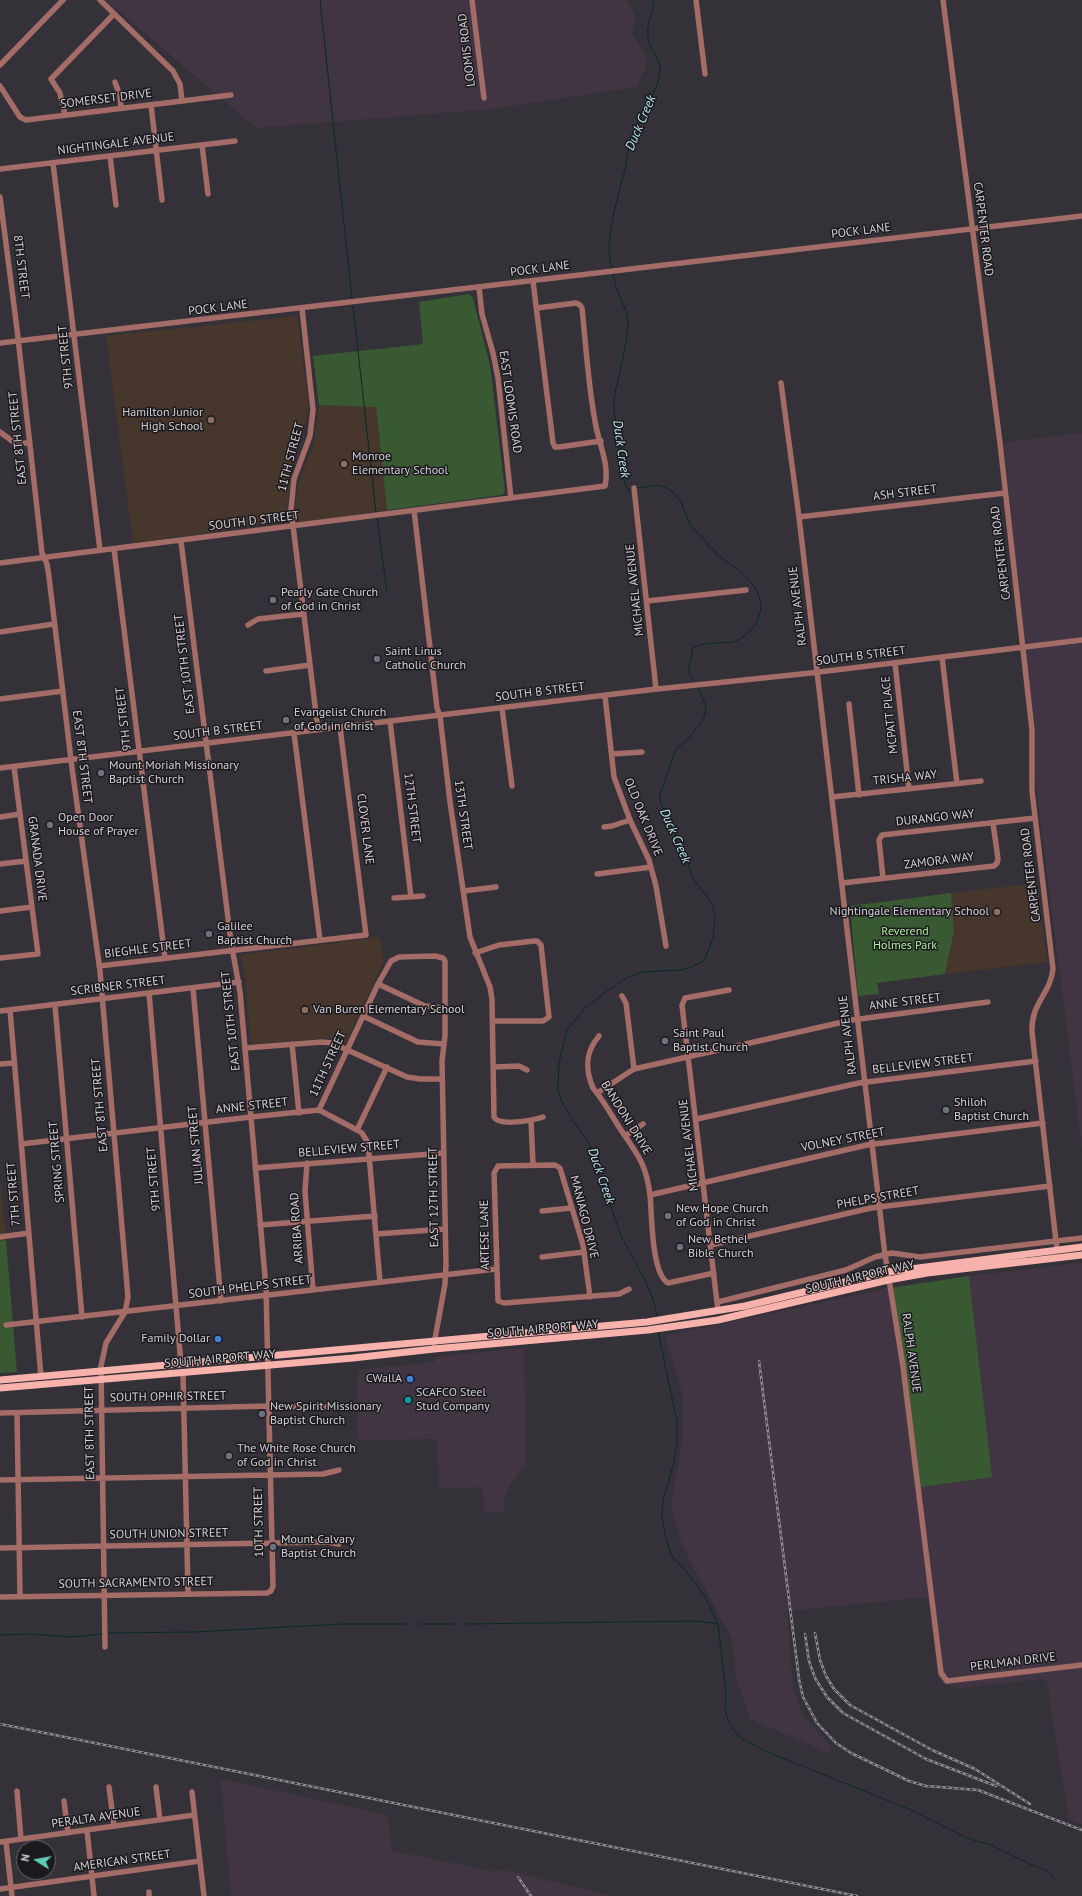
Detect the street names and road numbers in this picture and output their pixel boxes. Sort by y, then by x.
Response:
street label: LOOMIS ROAD [455,13,479,87]
street label: SOMERSET DRIVE [59,86,153,112]
street label: NIGHTINGALE AVENUE [57,130,175,158]
street label: CARPENTER ROAD [970,181,996,277]
street label: POCK LANE [830,220,892,242]
street label: 8TH STREET [10,234,32,300]
street label: POCK LANE [509,258,571,280]
street label: POCK LANE [187,297,249,319]
street label: 9TH STREET [55,324,77,390]
street label: EAST LOOMIS ROAD [496,350,524,454]
street label: EAST 8TH STREET [6,391,30,485]
street label: 11TH STREET [275,421,307,493]
street label: ASH STREET [872,482,938,504]
street label: CARPENTER ROAD [988,505,1014,601]
street label: SOUTH D STREET [208,508,300,534]
street label: MICHAEL AVENUE [623,543,647,637]
street label: RALPH AVENUE [786,565,810,647]
street label: EAST 10TH STREET [172,613,198,715]
street label: SOUTH B STREET [815,643,907,669]
street label: MCPATT PLACE [879,675,901,755]
street label: SOUTH B STREET [494,679,586,705]
street label: 9TH STREET [113,686,135,752]
street label: EAST 8TH STREET [69,710,95,804]
street label: SOUTH B STREET [172,718,264,744]
street label: TRISHA WAY [872,767,938,789]
street label: 12TH STREET [401,772,423,844]
street label: OLD OAK DRIVE [621,776,665,858]
street label: 13TH STREET [451,779,475,851]
street label: CLOVER LANE [353,793,377,865]
street label: DURANGO WAY [895,807,975,829]
street label: GRANADA DRIVE [25,816,49,902]
street label: CARPENTER ROAD [1018,827,1044,923]
street label: ZAMORA WAY [903,850,975,872]
street label: BIEGHLE STREET [104,936,192,962]
street label: EAST 10TH STREET [219,970,243,1072]
street label: SCRIBNER STREET [70,973,166,999]
street label: ANNE STREET [868,990,942,1014]
street label: RALPH AVENUE [836,994,860,1076]
street label: 11TH STREET [307,1029,349,1099]
street label: BELLEVIEW STREET [872,1051,974,1077]
street label: EAST 8TH STREET [89,1058,111,1152]
street label: BANDONI DRIVE [597,1078,655,1158]
street label: ANNE STREET [215,1095,289,1117]
street label: MICHAEL AVENUE [676,1098,702,1192]
street label: JULIAN STREET [185,1105,207,1185]
street label: SPRING STREET [46,1121,68,1203]
street label: VOLNEY STREET [800,1125,886,1155]
street label: BELLEVIEW STREET [298,1137,400,1161]
street label: 9TH STREET [144,1146,164,1212]
street label: EAST 12TH STREET [426,1147,442,1247]
street label: 7TH STREET [4,1161,24,1227]
street label: MANIAGO DRIVE [567,1174,601,1260]
street label: PHELPS STREET [836,1184,920,1212]
street label: ARRIBA ROAD [287,1192,307,1264]
street label: ARTESE LANE [477,1200,493,1270]
street label: SOUTH AIRPORT WAY [804,1257,916,1297]
street label: SOUTH PHELPS STREET [188,1272,312,1302]
street label: RALPH AVENUE [898,1312,924,1394]
street label: SOUTH AIRPORT WAY [487,1317,599,1341]
street label: SOUTH AIRPORT WAY [164,1347,276,1371]
street label: EAST 8TH STREET [82,1386,98,1480]
street label: SOUTH OPHIR STREET [109,1389,227,1405]
street label: 10TH STREET [251,1487,267,1557]
street label: SOUTH UNION STREET [109,1526,229,1542]
street label: SOUTH SACRAMENTO STREET [58,1574,214,1592]
street label: PERLMAN DRIVE [969,1650,1057,1674]
street label: PERALTA AVENUE [51,1805,141,1831]
street label: AMERICAN STREET [72,1847,172,1875]

